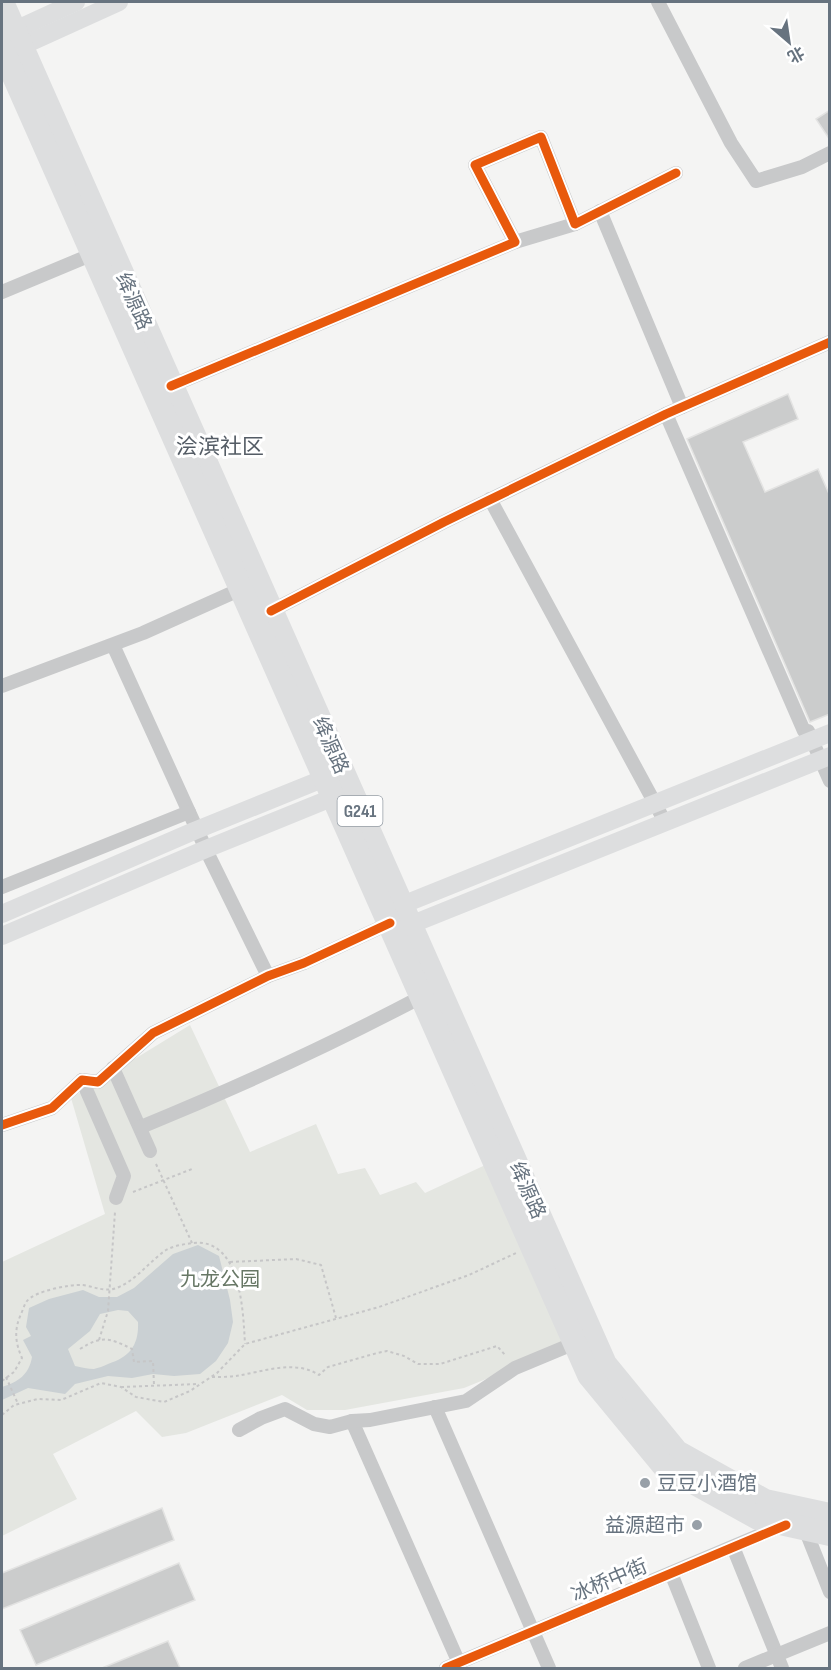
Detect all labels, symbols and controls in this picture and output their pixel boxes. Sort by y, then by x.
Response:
north arrow [759,12,819,72]
text: 北 [784,42,807,66]
street label: 绛源路 [110,269,156,334]
district label: 浍滨社区 [176,434,264,461]
street label: 绛源路 [307,713,353,778]
road number: G241 [338,796,382,826]
street label: 绛源路 [504,1158,550,1223]
park label: 九龙公园 [180,1268,260,1292]
place label: 豆豆小酒馆 [657,1472,757,1496]
marker: 豆豆小酒馆 [638,1476,652,1490]
place label: 益源超市 [605,1514,685,1538]
marker: 益源超市 [690,1518,704,1532]
street label: 冰桥中街 [568,1554,651,1608]

